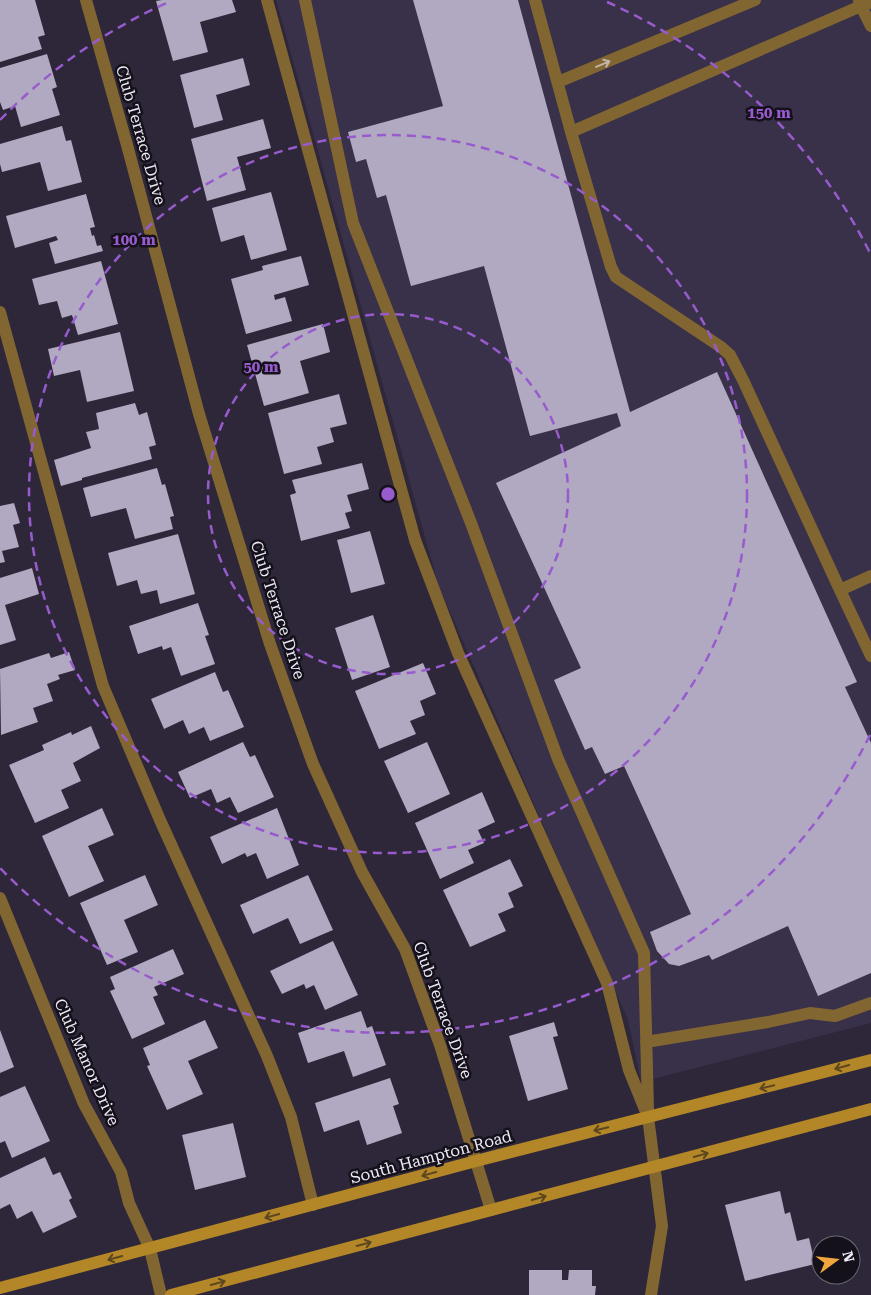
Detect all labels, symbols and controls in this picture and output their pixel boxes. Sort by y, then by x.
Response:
one-way arrow [595,58,610,68]
street label: Club Terrace Drive [112,63,170,207]
text: 150 m [747,104,791,122]
text: 100 m [112,231,156,249]
text: 50 m [243,358,279,376]
centre of rings [379,485,397,503]
street label: Club Terrace Drive [247,538,309,682]
street label: Club Terrace Drive [409,939,477,1081]
street label: Club Manor Drive [50,996,124,1129]
one-way arrow [835,1063,851,1073]
one-way arrow [759,1083,775,1092]
one-way arrow [594,1125,610,1134]
street label: South Hampton Road [348,1126,514,1188]
one-way arrow [693,1149,709,1159]
one-way arrow [422,1170,438,1179]
one-way arrow [530,1193,546,1202]
one-way arrow [265,1212,281,1221]
north arrow [811,1235,861,1285]
one-way arrow [355,1239,371,1249]
text: N [839,1249,858,1264]
one-way arrow [108,1254,124,1263]
one-way arrow [210,1277,226,1287]

